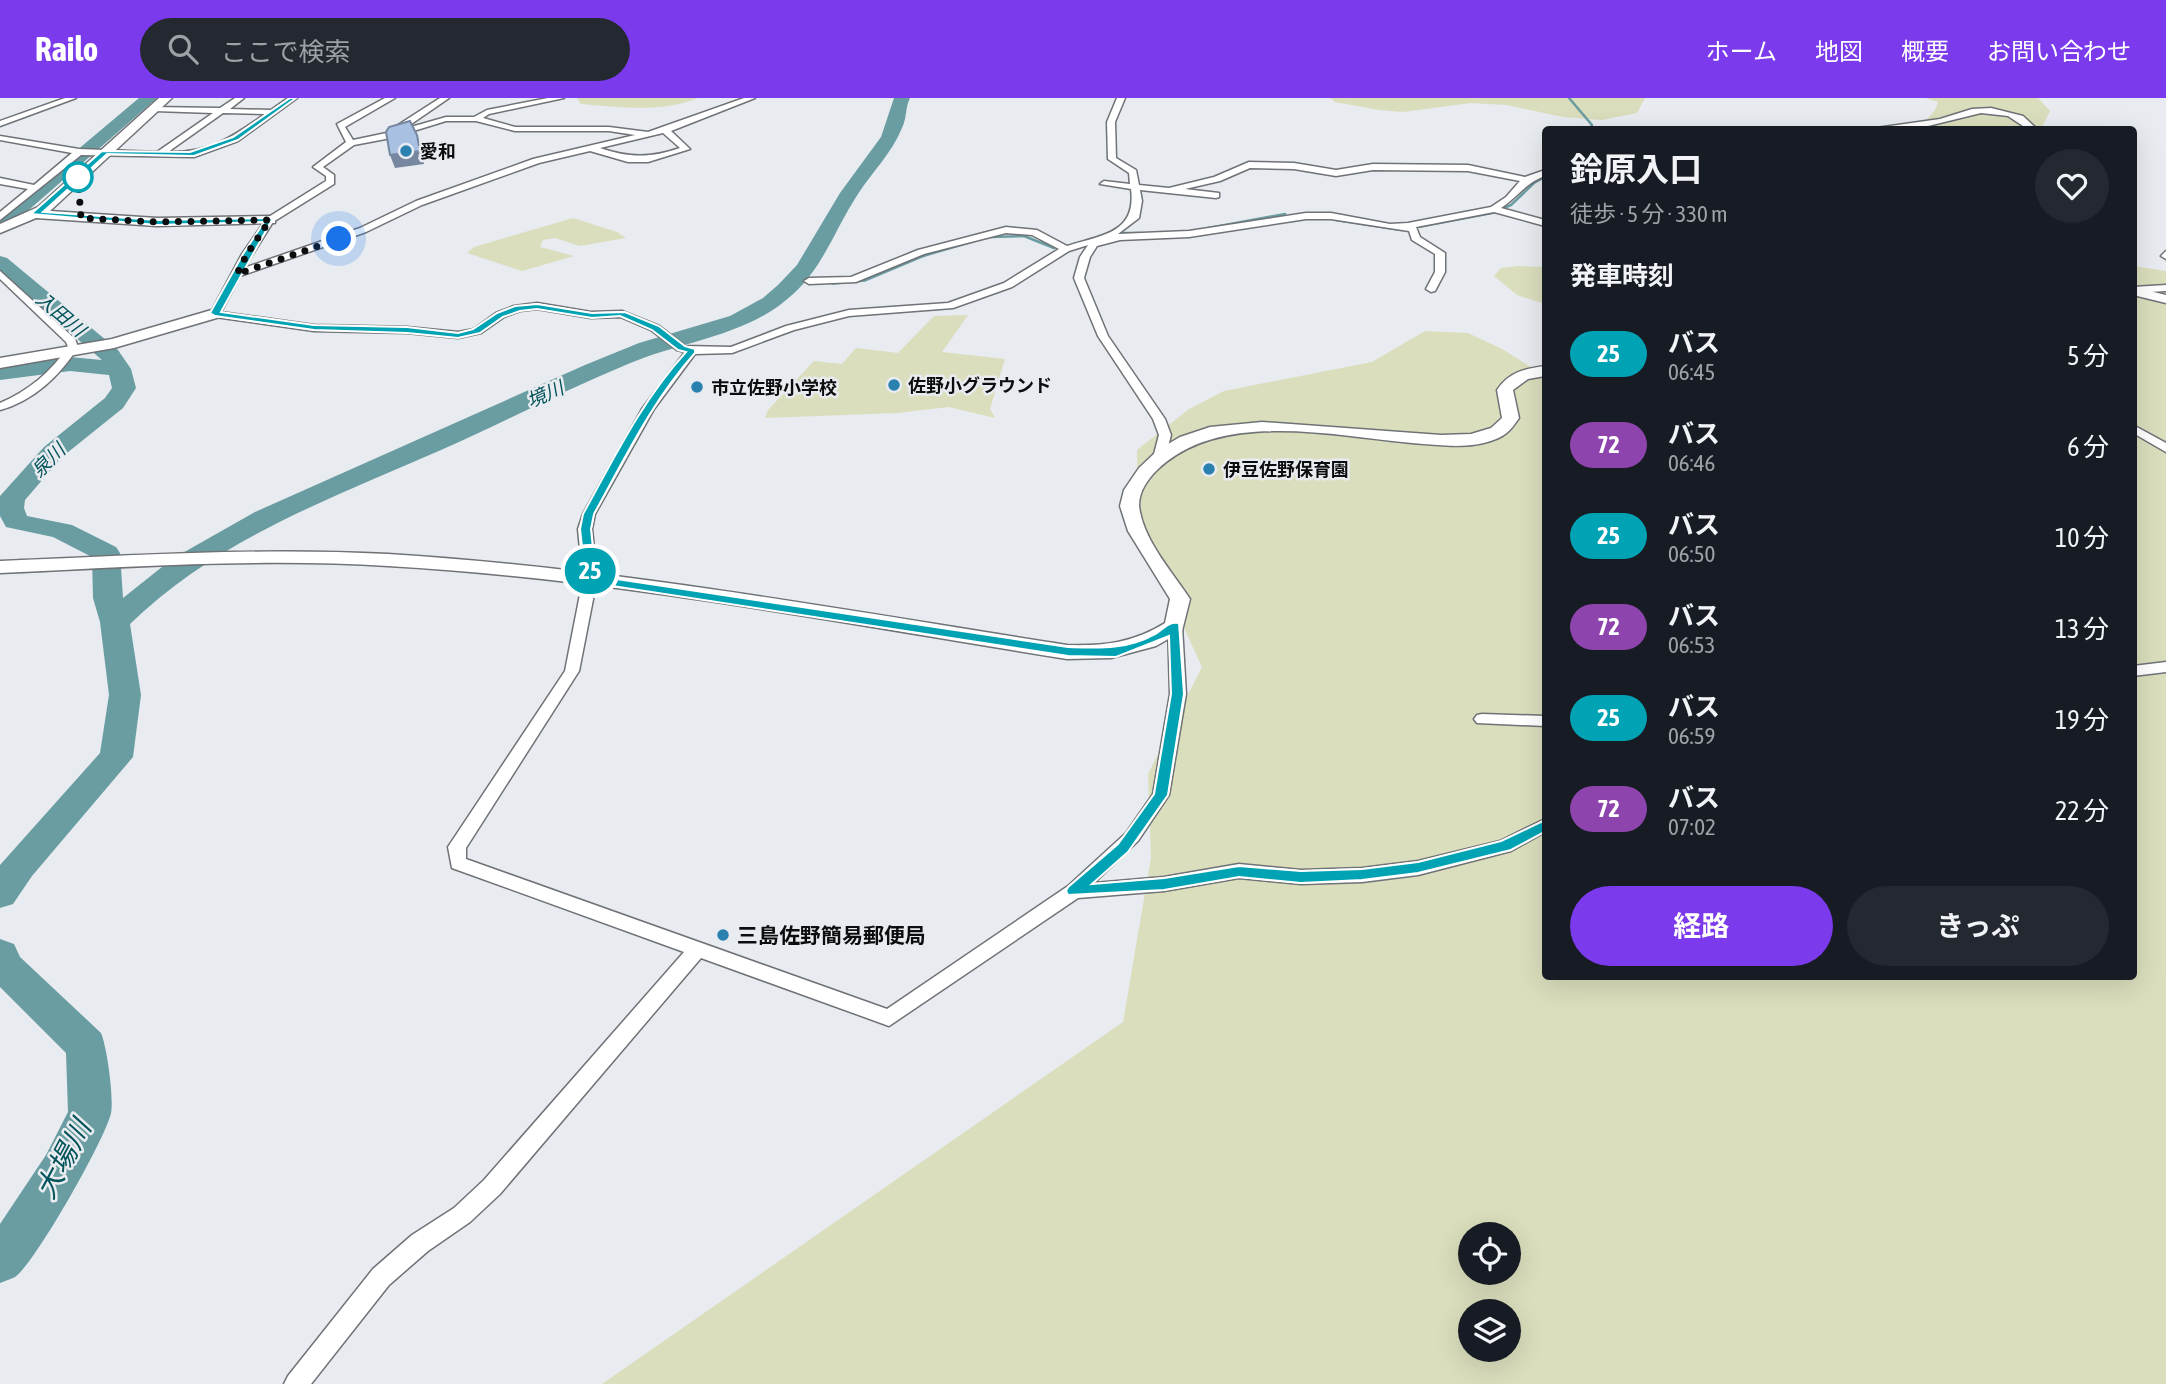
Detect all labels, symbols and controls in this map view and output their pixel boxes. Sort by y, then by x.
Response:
search box [140,18,630,81]
text: Railo [35,30,98,68]
icon: search [164,30,202,68]
text: ここで検索 [220,37,350,67]
text: ホーム [1706,38,1777,65]
text: 地図 [1815,38,1863,65]
text: 概要 [1901,38,1949,65]
text: お問い合わせ [1987,38,2131,65]
place label: 愛和 [420,141,456,162]
marker: 愛和 [398,143,414,159]
button: heart [2035,149,2109,223]
text: 鈴原入口 [1570,150,1702,188]
unlabelled marker [63,162,93,192]
text: 徒歩 · 5 分 · 330 m [1570,201,1728,227]
your location [321,221,356,256]
text: 発車時刻 [1570,261,1674,291]
water label: 入田川 [32,287,91,342]
text: バス [1668,328,1720,358]
text: 25 [1597,340,1620,367]
text: 5 分 [2067,341,2109,371]
text: 06:45 [1668,359,1715,385]
water label: 境川 [523,375,569,412]
place label: 佐野小グラウンド [908,375,1052,396]
place label: 市立佐野小学校 [711,377,837,398]
marker: 佐野小グラウンド [886,377,902,393]
marker: 市立佐野小学校 [689,379,705,395]
text: バス [1668,419,1720,449]
text: 72 [1597,431,1620,458]
text: 6 分 [2067,432,2109,462]
water label: 泉川 [27,437,71,481]
text: 06:46 [1668,450,1715,476]
place label: 伊豆佐野保育園 [1223,459,1349,480]
marker: 伊豆佐野保育園 [1201,461,1217,477]
text: バス [1668,510,1720,540]
text: 25 [1597,522,1620,549]
text: 10 分 [2055,523,2109,553]
text: 06:50 [1668,541,1715,567]
line badge: 25 [558,548,622,594]
text: 25 [579,557,601,584]
text: バス [1668,601,1720,631]
text: 72 [1597,613,1620,640]
text: 13 分 [2055,614,2109,644]
text: 06:53 [1668,632,1715,658]
text: バス [1668,692,1720,722]
text: 25 [1597,704,1620,731]
text: 19 分 [2055,705,2109,735]
text: 06:59 [1668,723,1715,749]
text: バス [1668,783,1720,813]
text: 72 [1597,795,1620,822]
text: 22 分 [2055,796,2109,826]
text: 07:02 [1668,814,1716,840]
button: 経路 [1570,886,1833,966]
button: きっぷ [1847,886,2109,966]
place label: 三島佐野簡易郵便局 [737,923,926,947]
marker: 三島佐野簡易郵便局 [715,927,731,943]
water label: 大場川 [29,1112,98,1204]
map controls [1458,1222,1521,1362]
button: locate [1458,1222,1521,1285]
button: layers [1458,1299,1521,1362]

